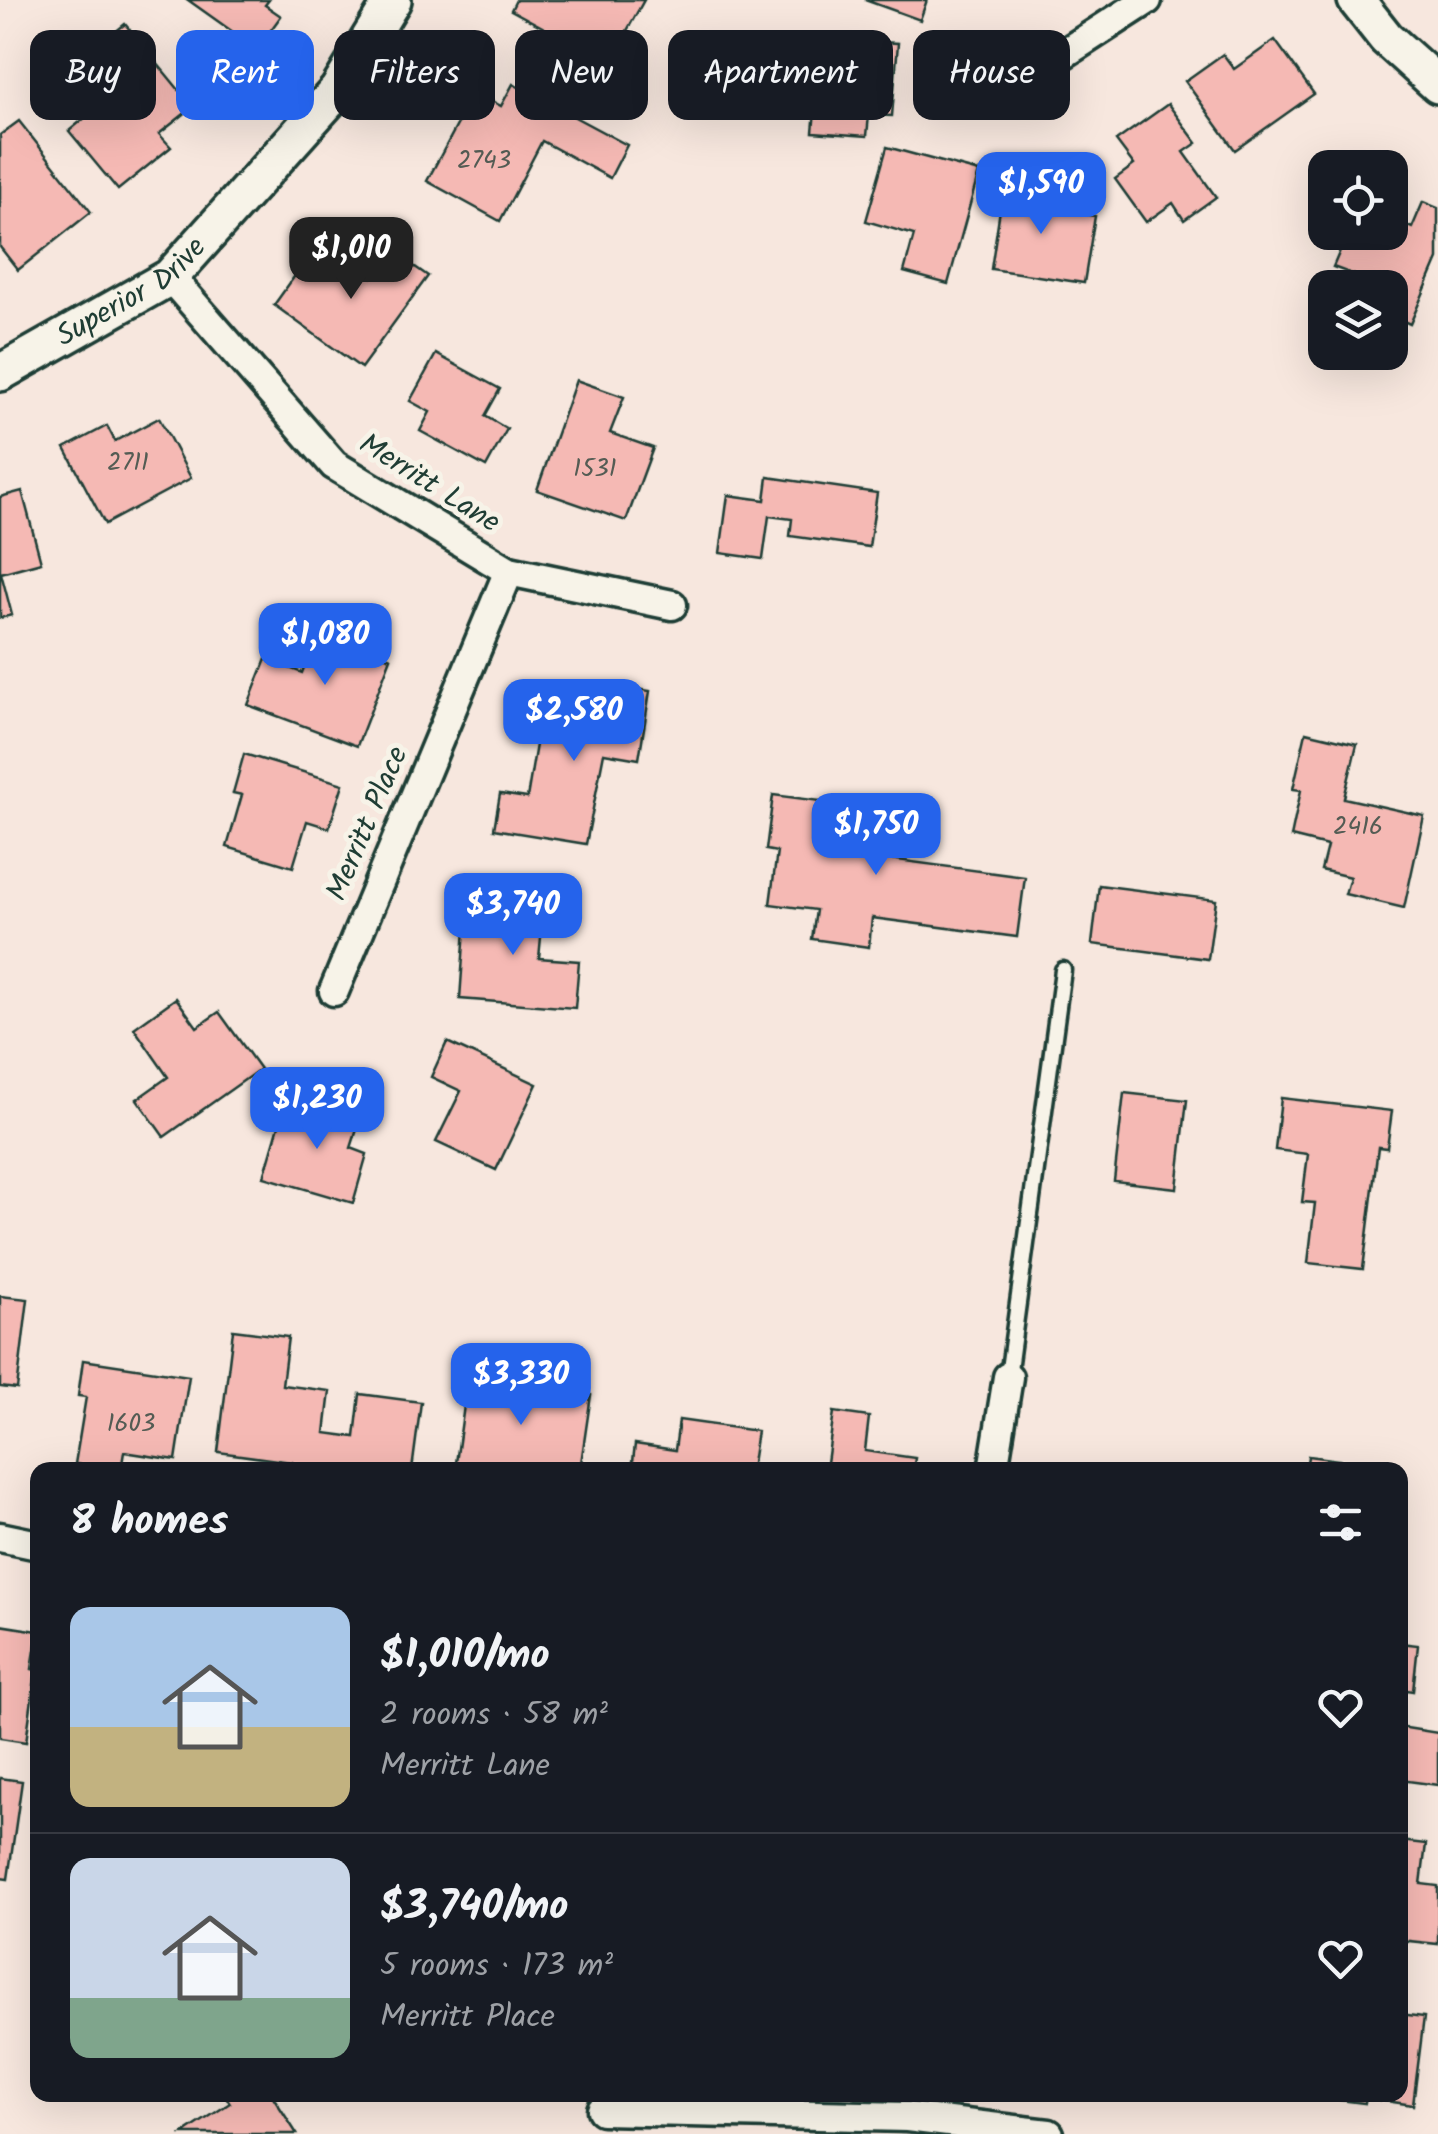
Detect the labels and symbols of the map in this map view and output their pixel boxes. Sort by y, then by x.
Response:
house number: 2743 [457,141,511,181]
pin: $1,590 [960,152,1122,237]
pin: $1,010 [270,217,432,302]
street label: Superior Drive [48,226,219,360]
street label: Merritt Lane [349,421,509,547]
house number: 2711 [107,443,149,483]
house number: 1531 [573,449,617,489]
pin: $1,080 [244,603,406,688]
pin: $2,580 [493,679,655,764]
street label: Merritt Place [314,739,422,909]
pin: $1,750 [795,793,957,878]
house number: 2416 [1333,807,1383,847]
pin: $3,740 [432,873,594,958]
pin: $1,230 [236,1067,398,1152]
pin: $3,330 [440,1343,602,1428]
house number: 1603 [107,1404,155,1444]

